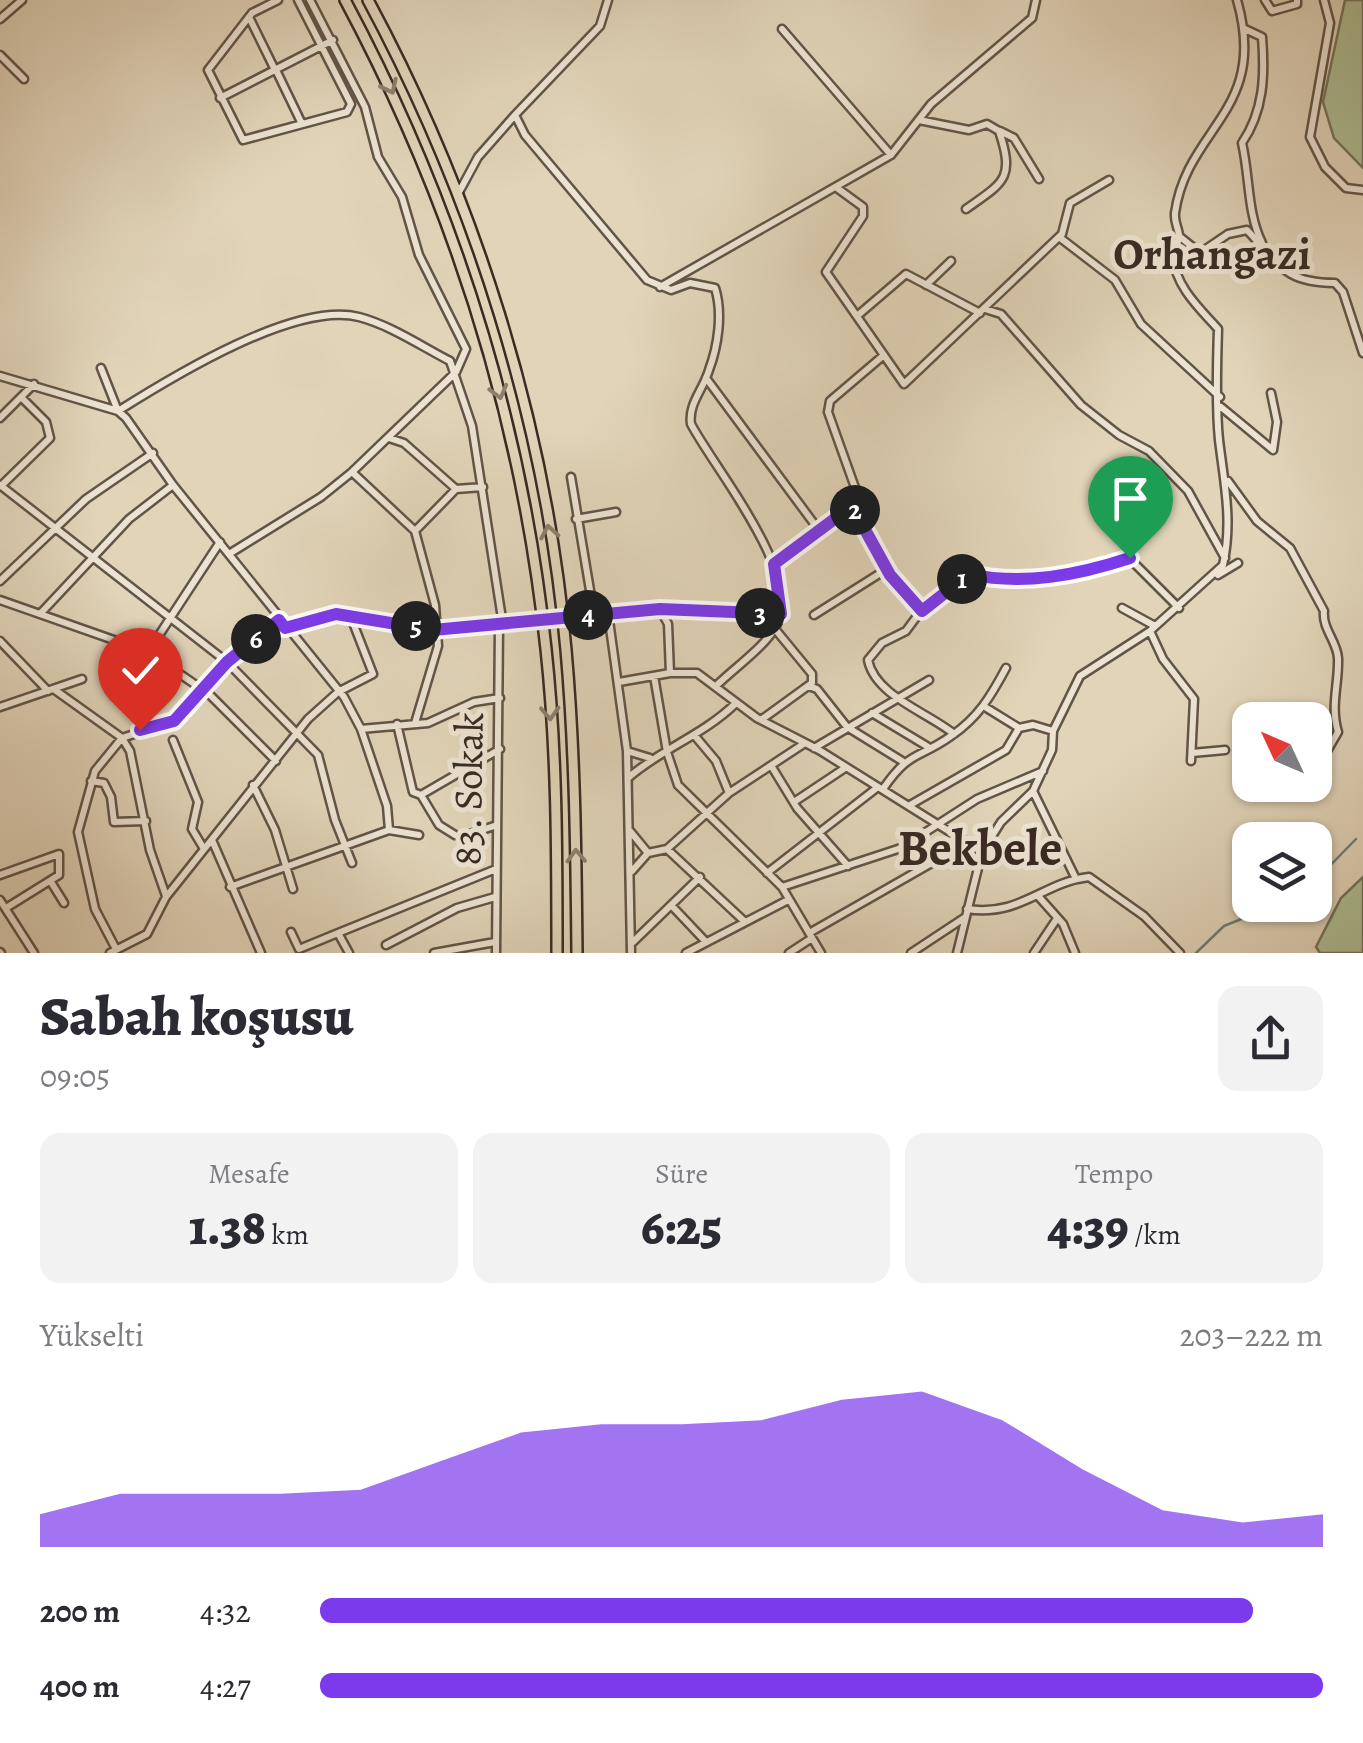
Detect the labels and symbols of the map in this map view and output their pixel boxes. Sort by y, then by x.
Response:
one-way arrow [377,76,397,94]
district label: Orhangazi [1113,223,1311,285]
one-way arrow [487,383,508,400]
pin [1088,456,1173,559]
pin: 2 [830,485,880,535]
one-way arrow [539,524,560,540]
pin: 1 [937,554,987,604]
pin: 3 [735,588,785,638]
pin: 4 [563,590,613,640]
pin: 5 [391,601,441,651]
pin: 6 [231,614,281,664]
pin [98,628,183,731]
north arrow [1232,702,1332,802]
one-way arrow [539,705,560,721]
street label: 83. Sokak [439,712,497,866]
district label: Bekbele [898,814,1062,882]
one-way arrow [566,847,587,863]

